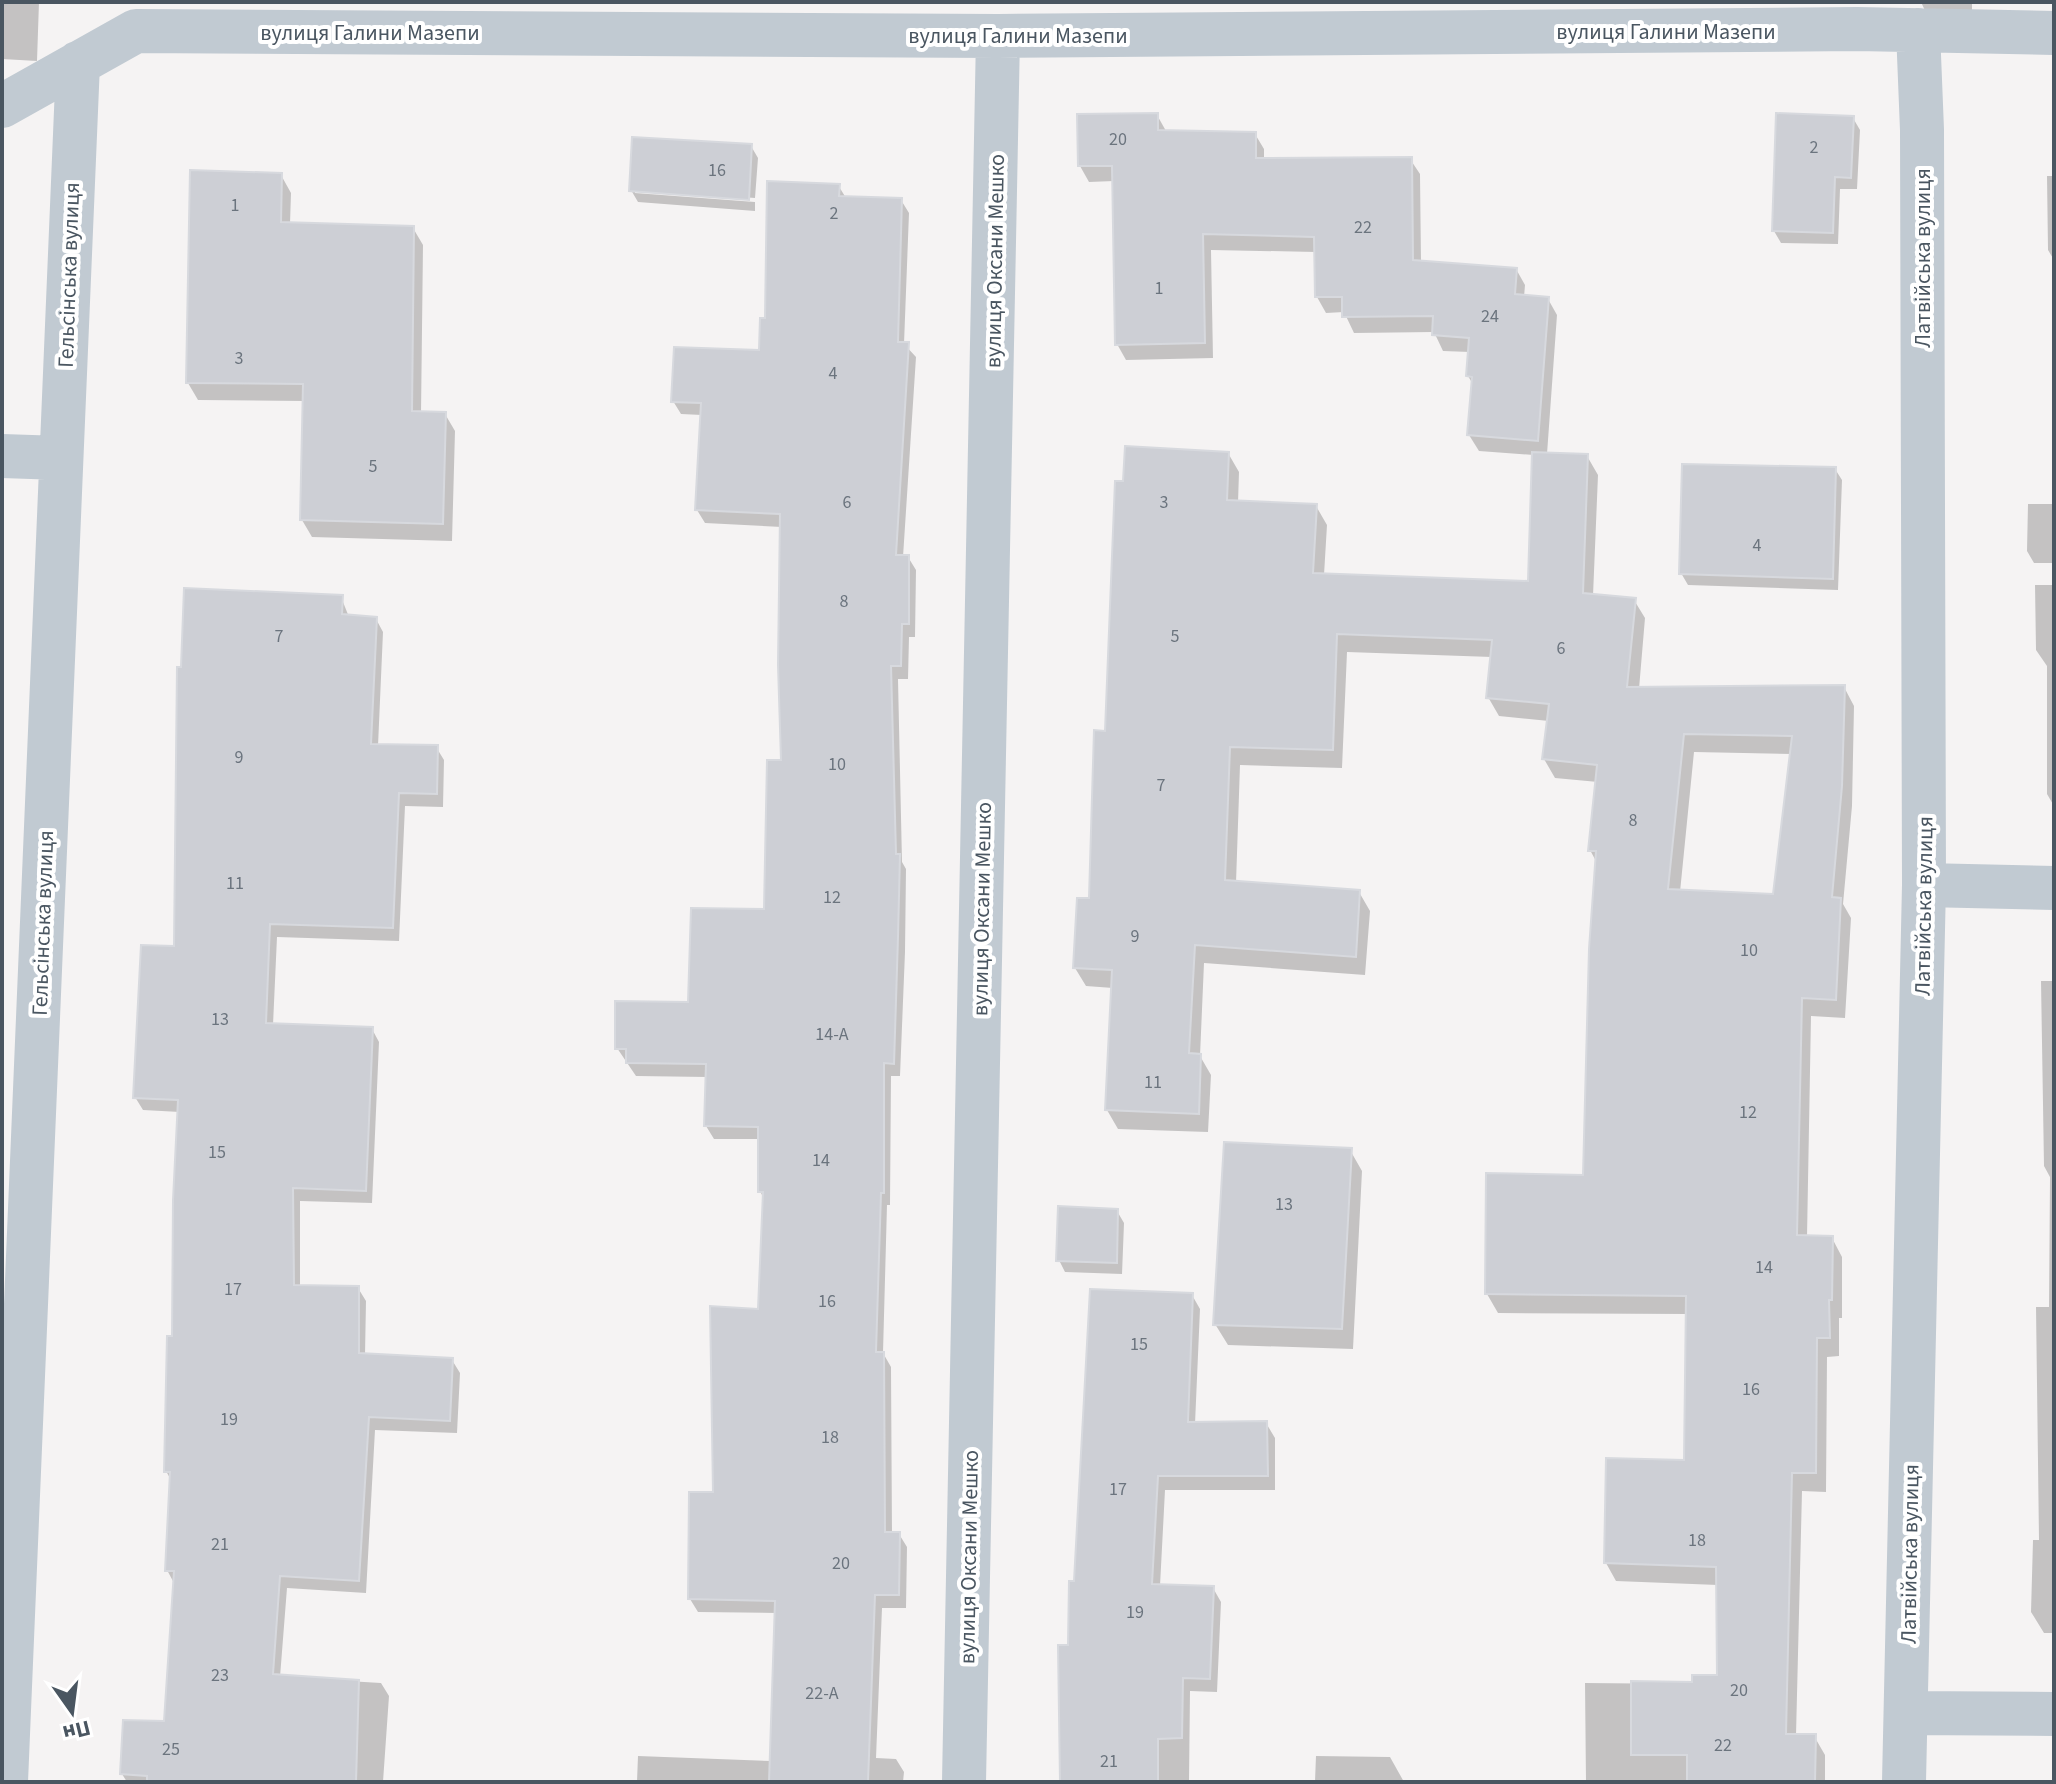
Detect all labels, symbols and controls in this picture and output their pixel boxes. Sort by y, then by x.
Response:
street label: вулиця Галини Мазепи [1556,16,1776,48]
street label: вулиця Галини Мазепи [260,17,480,49]
street label: вулиця Галини Мазепи [908,20,1128,52]
house number: 20 [1109,127,1127,152]
house number: 2 [1810,135,1819,160]
street label: вулиця Оксани Мешко [977,154,1013,368]
house number: 16 [708,158,726,183]
street label: Латвійська вулиця [1907,168,1939,348]
street label: Гельсінська вулиця [50,182,88,368]
house number: 1 [231,193,239,218]
house number: 2 [830,201,839,226]
house number: 22 [1354,215,1372,240]
house number: 1 [1155,276,1163,301]
house number: 24 [1481,304,1499,329]
house number: 3 [235,346,244,371]
house number: 4 [829,361,838,386]
house number: 5 [369,454,378,479]
house number: 6 [843,490,852,515]
house number: 3 [1160,490,1169,515]
house number: 4 [1753,533,1762,558]
house number: 8 [840,589,849,614]
house number: 7 [275,624,284,649]
house number: 5 [1171,624,1180,649]
house number: 6 [1557,636,1566,661]
house number: 9 [235,745,244,770]
house number: 10 [828,752,846,777]
house number: 7 [1157,773,1166,798]
street label: вулиця Оксани Мешко [964,802,1000,1016]
house number: 8 [1629,808,1638,833]
street label: Латвійська вулиця [1906,816,1942,996]
street label: Гельсінська вулиця [24,830,62,1016]
house number: 11 [226,871,244,896]
house number: 12 [823,885,841,910]
house number: 9 [1131,924,1140,949]
house number: 10 [1740,938,1758,963]
house number: 13 [211,1007,229,1032]
house number: 14-А [815,1022,849,1047]
house number: 11 [1144,1070,1162,1095]
house number: 12 [1739,1100,1757,1125]
house number: 15 [208,1140,226,1165]
house number: 14 [812,1148,830,1173]
house number: 13 [1275,1192,1293,1217]
house number: 14 [1755,1255,1773,1280]
house number: 17 [224,1277,242,1302]
house number: 16 [818,1289,836,1314]
house number: 15 [1130,1332,1148,1357]
house number: 16 [1742,1377,1760,1402]
house number: 19 [220,1407,238,1432]
house number: 18 [821,1425,839,1450]
street label: вулиця Оксани Мешко [951,1450,987,1664]
street label: Латвійська вулиця [1892,1464,1928,1644]
house number: 17 [1109,1477,1127,1502]
house number: 18 [1688,1528,1706,1553]
house number: 21 [211,1532,229,1557]
house number: 20 [832,1551,850,1576]
house number: 19 [1126,1600,1144,1625]
house number: 23 [211,1663,229,1688]
north arrow [32,1672,112,1752]
house number: 20 [1730,1678,1748,1703]
house number: 22-А [805,1681,839,1706]
text: Пн [59,1712,94,1749]
house number: 22 [1714,1733,1732,1758]
house number: 25 [162,1737,180,1762]
house number: 21 [1100,1749,1118,1774]

